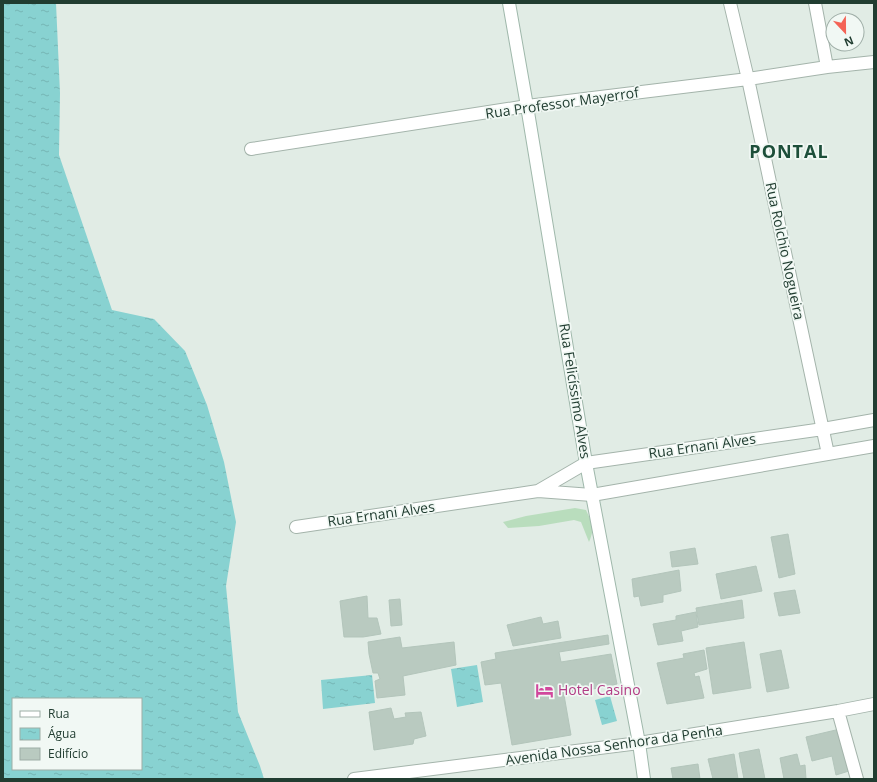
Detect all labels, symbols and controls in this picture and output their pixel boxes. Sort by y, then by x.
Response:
north arrow [825,12,865,52]
text: N [842,33,856,50]
street label: Rua Professor Mayerrof [484,82,641,123]
district label: PONTAL [749,139,829,163]
street label: Rua Rolchio Nogueira [762,180,809,321]
street label: Rua Felicíssimo Alves [555,322,596,460]
street label: Rua Ernani Alves [647,429,757,462]
street label: Rua Ernani Alves [326,497,436,530]
hotel icon: Hotel Casino [535,680,555,700]
place label: Hotel Casino [558,680,641,699]
legend [12,698,142,770]
text: Rua [48,705,69,722]
street label: Avenida Nossa Senhora da Penha [504,720,724,769]
text: Água [48,725,76,742]
text: Edifício [48,745,88,762]

